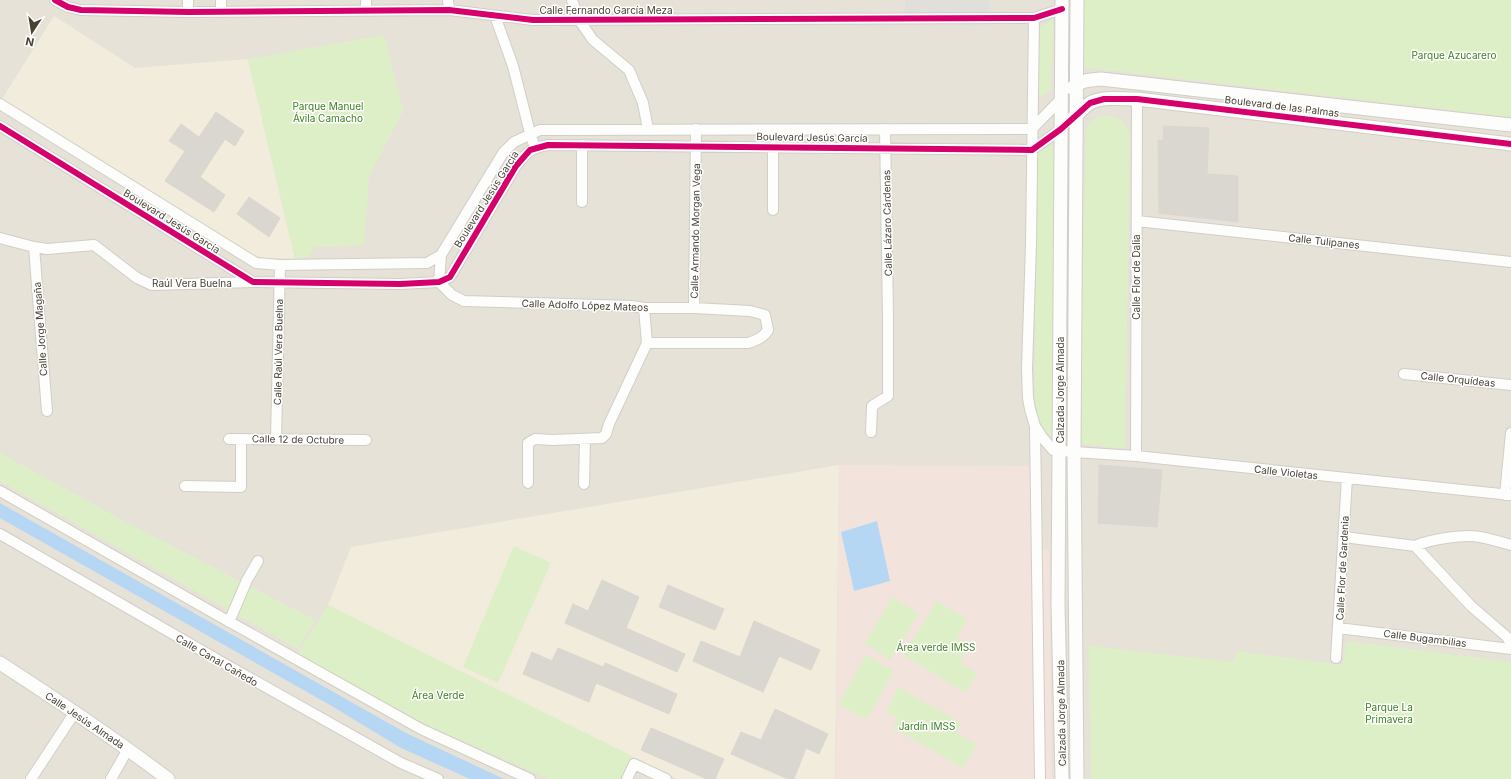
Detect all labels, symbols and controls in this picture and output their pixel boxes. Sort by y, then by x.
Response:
street label: Calle Fernando García Meza [539,4,673,16]
north arrow [12,12,52,52]
text: N [24,34,35,50]
park label: Parque Azucarero [1411,49,1497,61]
street label: Boulevard de las Palmas [1224,93,1340,119]
park label: Parque Manuel Ávila Camacho [292,100,364,124]
street label: Boulevard Jesús García [756,130,868,144]
street label: Boulevard Jesús García [451,149,521,249]
street label: Calle Armando Morgan Vega [688,163,702,299]
street label: Calle Lázaro Cárdenas [880,170,894,276]
street label: Boulevard Jesús García [122,186,222,256]
street label: Calle Tulipanes [1288,231,1360,251]
street label: Calle Flor de Dalia [1130,234,1142,320]
street label: Raúl Vera Buelna [152,277,232,289]
street label: Calle Jorge Magaña [31,281,49,377]
street label: Calle Adolfo López Mateos [521,297,649,313]
street label: Calle Raúl Vera Buelna [271,299,285,405]
street label: Calzada Jorge Almada [1054,337,1066,443]
street label: Calle Orquídeas [1420,369,1496,389]
street label: Calle 12 de Octubre [252,432,344,446]
street label: Calle Violetas [1253,463,1319,481]
street label: Calle Flor de Gardenia [1333,515,1351,621]
street label: Calle Bugambilias [1383,627,1467,649]
street label: Calle Canal Cañedo [174,632,260,688]
park label: Área verde IMSS [896,640,976,653]
street label: Calzada Jorge Almada [1054,660,1068,766]
park label: Área Verde [412,688,464,701]
street label: Calle Jesús Almada [43,689,127,751]
park label: Parque La Primavera [1365,701,1413,725]
park label: Jardín IMSS [899,720,955,732]

